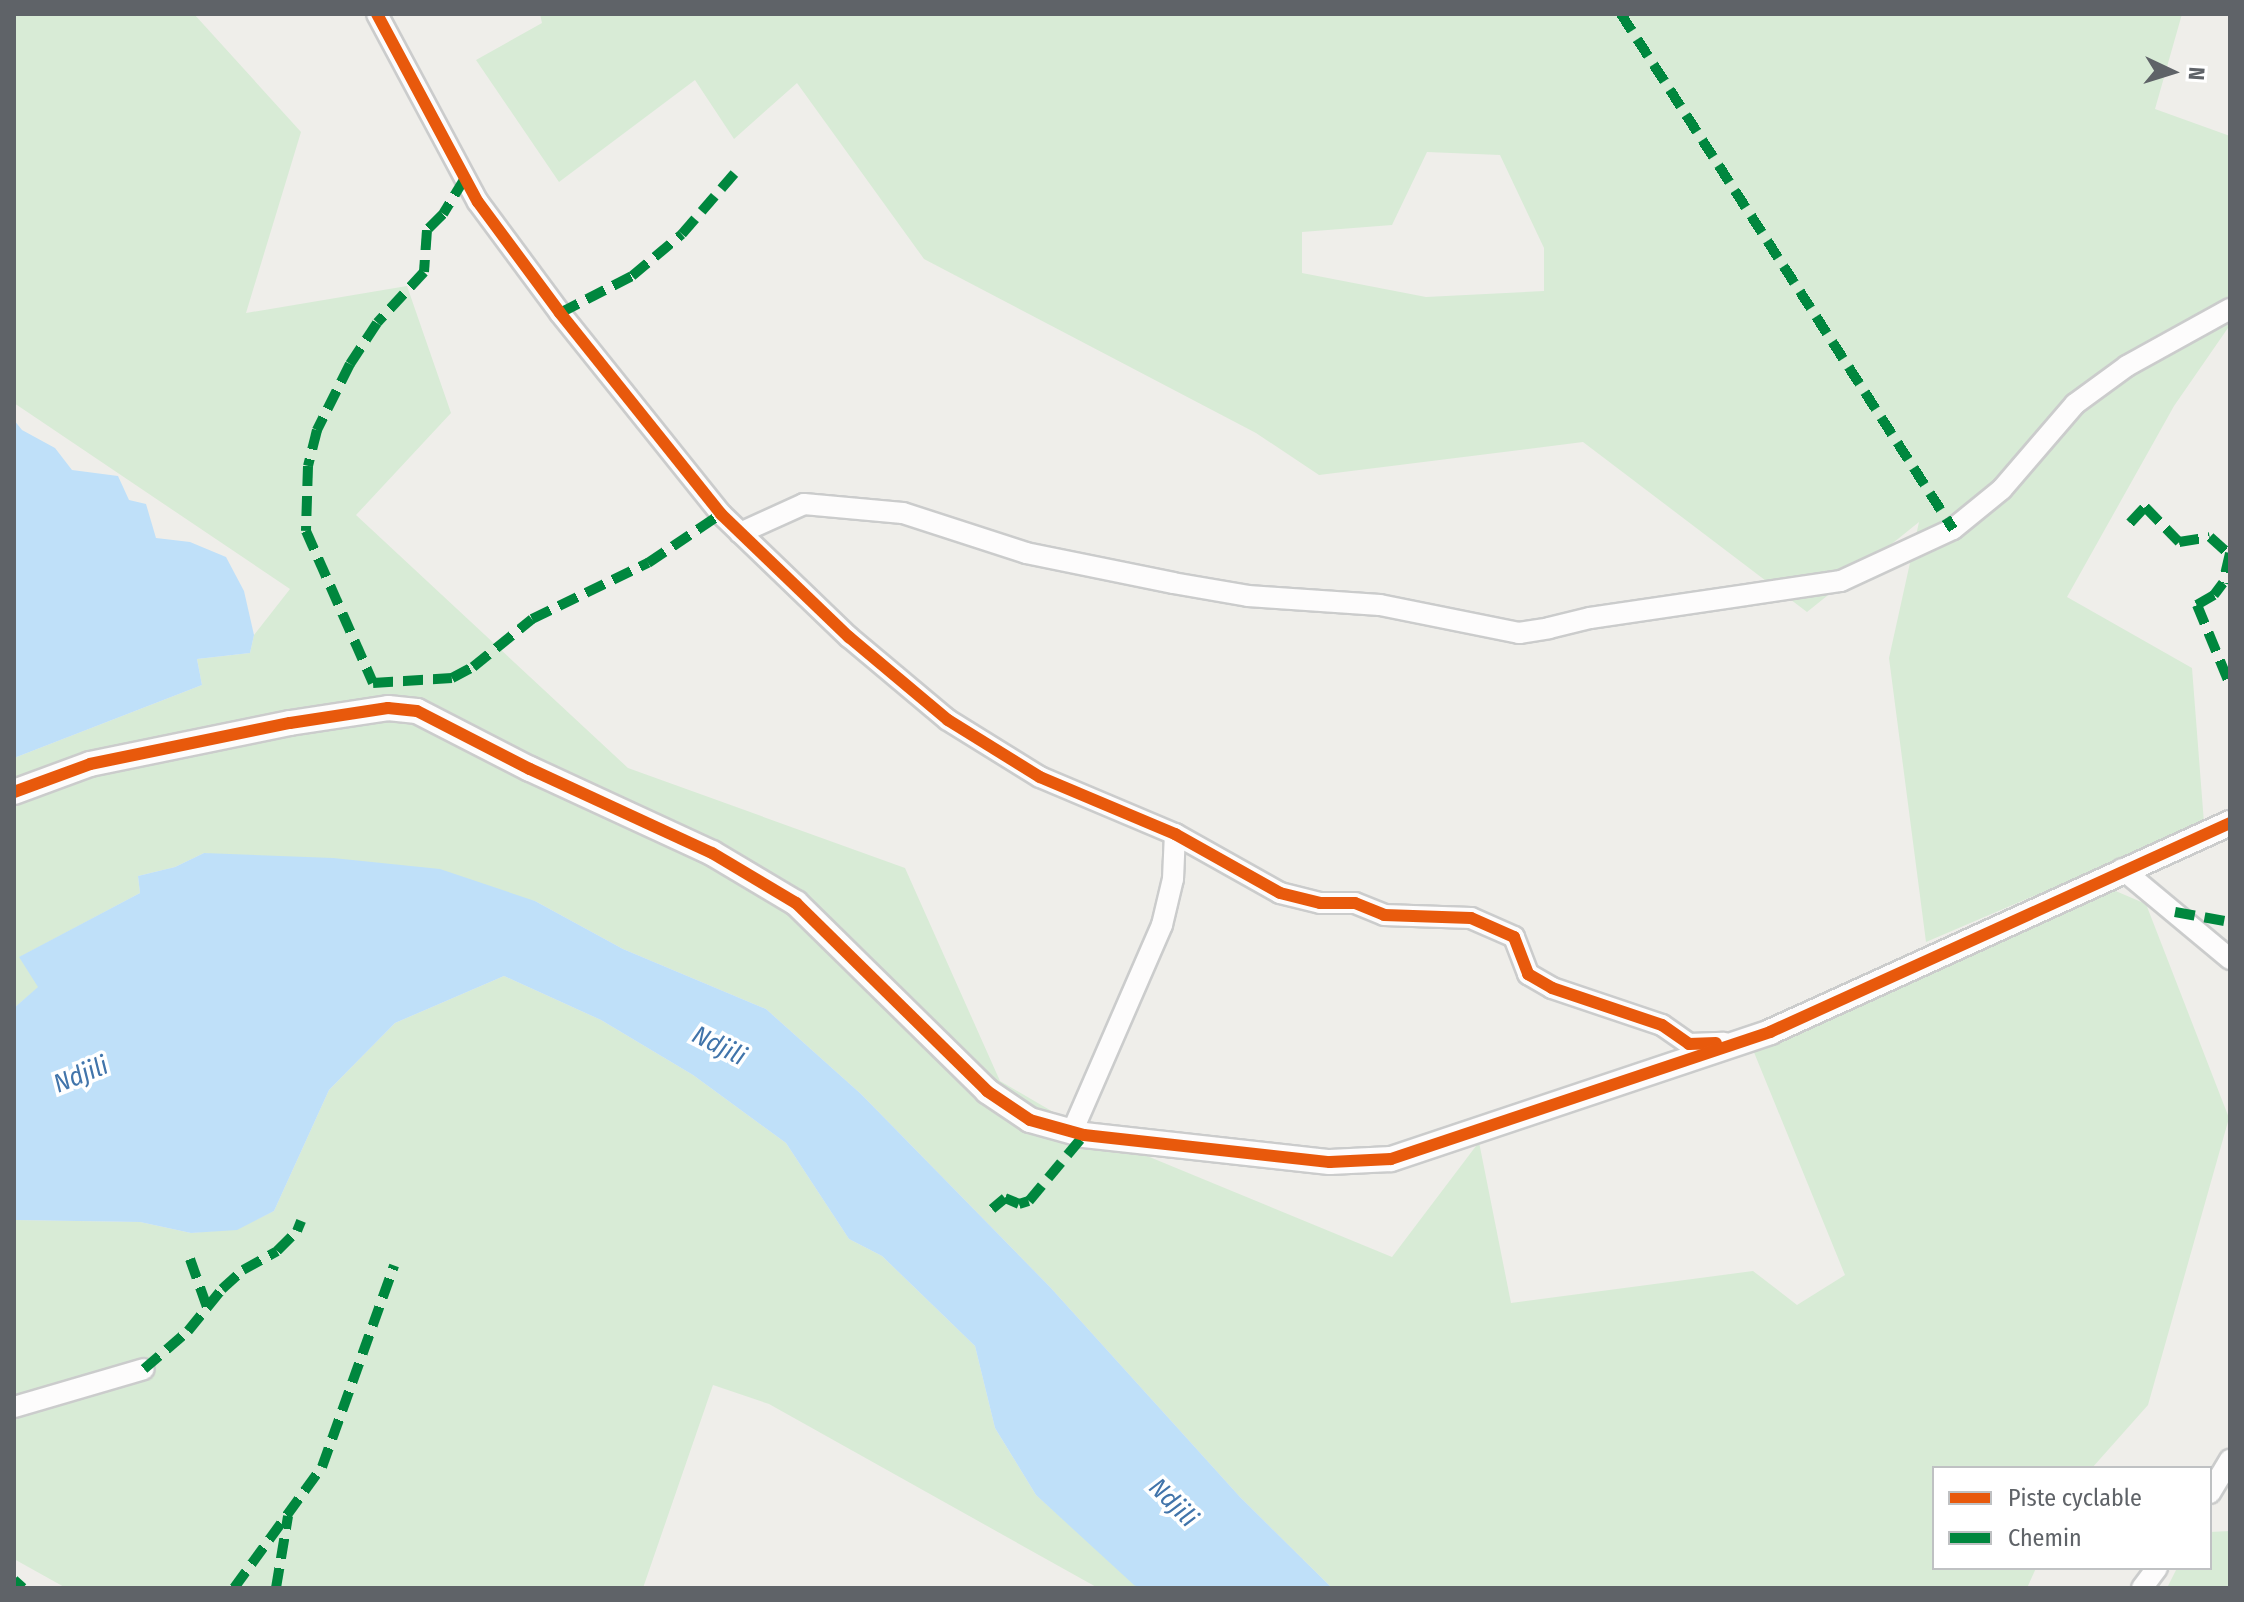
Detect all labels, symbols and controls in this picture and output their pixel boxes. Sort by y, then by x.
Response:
north arrow [2132,32,2212,112]
text: N [2183,66,2210,81]
water label: Ndjili [687,1019,751,1073]
water label: Ndjili [49,1050,113,1100]
legend [1932,1466,2212,1570]
water label: Ndjili [1142,1472,1204,1534]
text: Piste cyclable [2008,1484,2142,1512]
text: Chemin [2008,1524,2082,1552]

